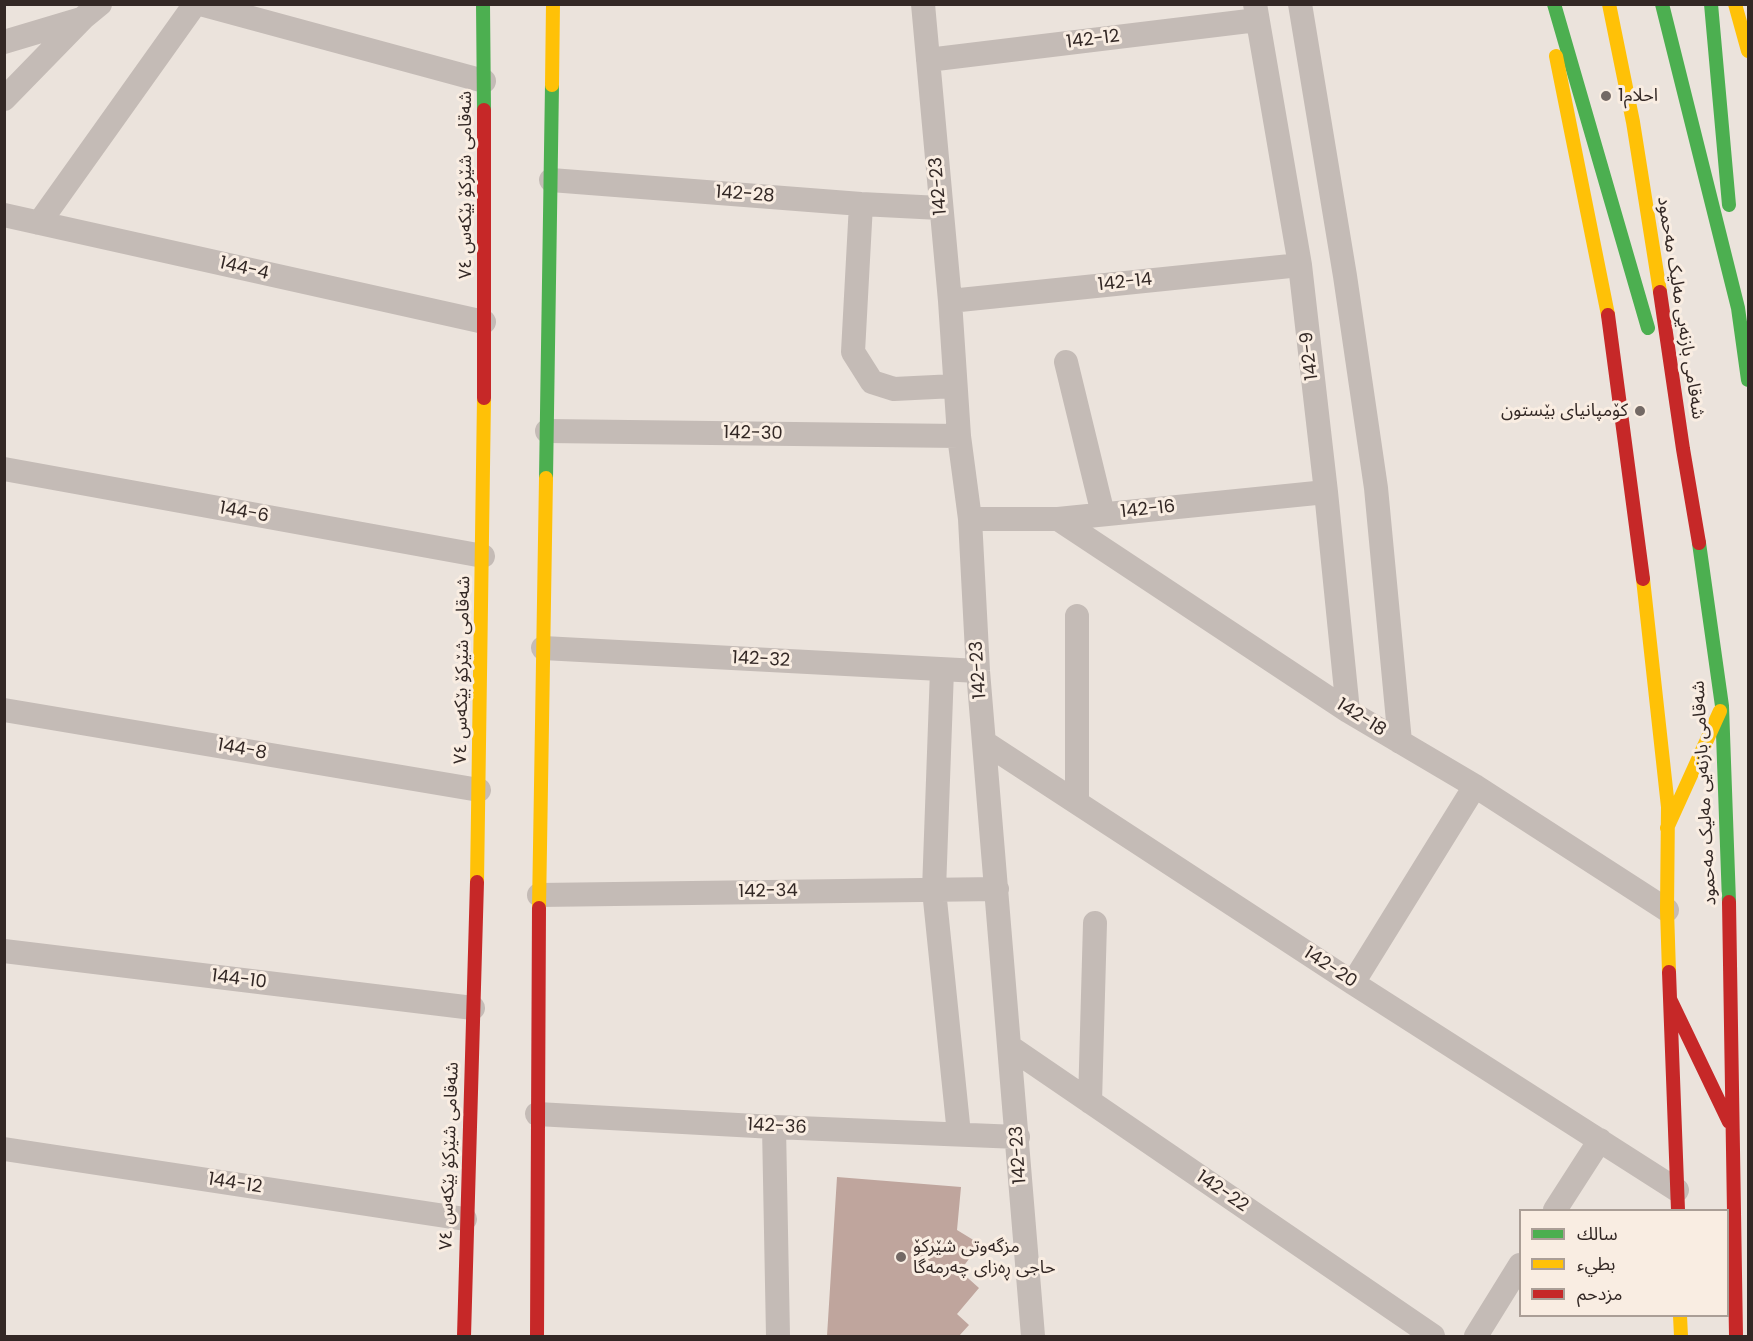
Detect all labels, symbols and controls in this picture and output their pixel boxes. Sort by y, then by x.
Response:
street label: 142-12 [1065,26,1121,54]
place label: احلام1 [1618,85,1658,107]
marker: احلام1 [1599,89,1613,103]
street label: شەقامی شێرکۆ بێکەس ٧٤ [455,91,477,279]
street label: 142-23 [926,156,952,216]
street label: 142-28 [715,182,775,208]
street label: شەقامی بازنەیی مەلیک مەحمود [1652,195,1708,421]
street label: 144-4 [217,253,271,285]
street label: 142-14 [1097,269,1153,297]
street label: 142-9 [1296,331,1324,381]
place label: کۆمپانیای بێستون [1501,400,1628,422]
marker: کۆمپانیای بێستون [1633,404,1647,418]
street label: 142-30 [723,423,783,445]
street label: 142-16 [1120,496,1176,524]
street label: 144-6 [218,498,270,528]
street label: شەقامی شێرکۆ بێکەس ٧٤ [451,576,475,764]
street label: 142-23 [966,640,992,700]
street label: 142-32 [731,648,791,672]
street label: شەقامی بازنەیی مەلیک مەحمود [1688,680,1722,906]
street label: 142-18 [1332,694,1390,742]
street label: 144-8 [216,735,268,765]
street label: 142-34 [738,881,798,903]
street label: 142-20 [1299,943,1361,993]
street label: 144-10 [210,966,268,994]
street label: شەقامی شێرکۆ بێکەس ٧٤ [436,1062,464,1250]
street label: 142-36 [747,1115,807,1139]
street label: 142-23 [1006,1125,1032,1185]
street label: 142-22 [1192,1167,1252,1217]
street label: 144-12 [206,1169,264,1199]
legend [1519,1209,1729,1317]
text: سالك [1577,1221,1618,1246]
place label: مزگەوتی شێرکۆ حاجی ڕەزای چەرمەگا [913,1236,1056,1278]
marker: مزگەوتی شێرکۆ حاجی ڕەزای چەرمەگا [894,1250,908,1264]
text: بطيء [1577,1251,1615,1276]
text: مزدحم [1577,1281,1622,1306]

